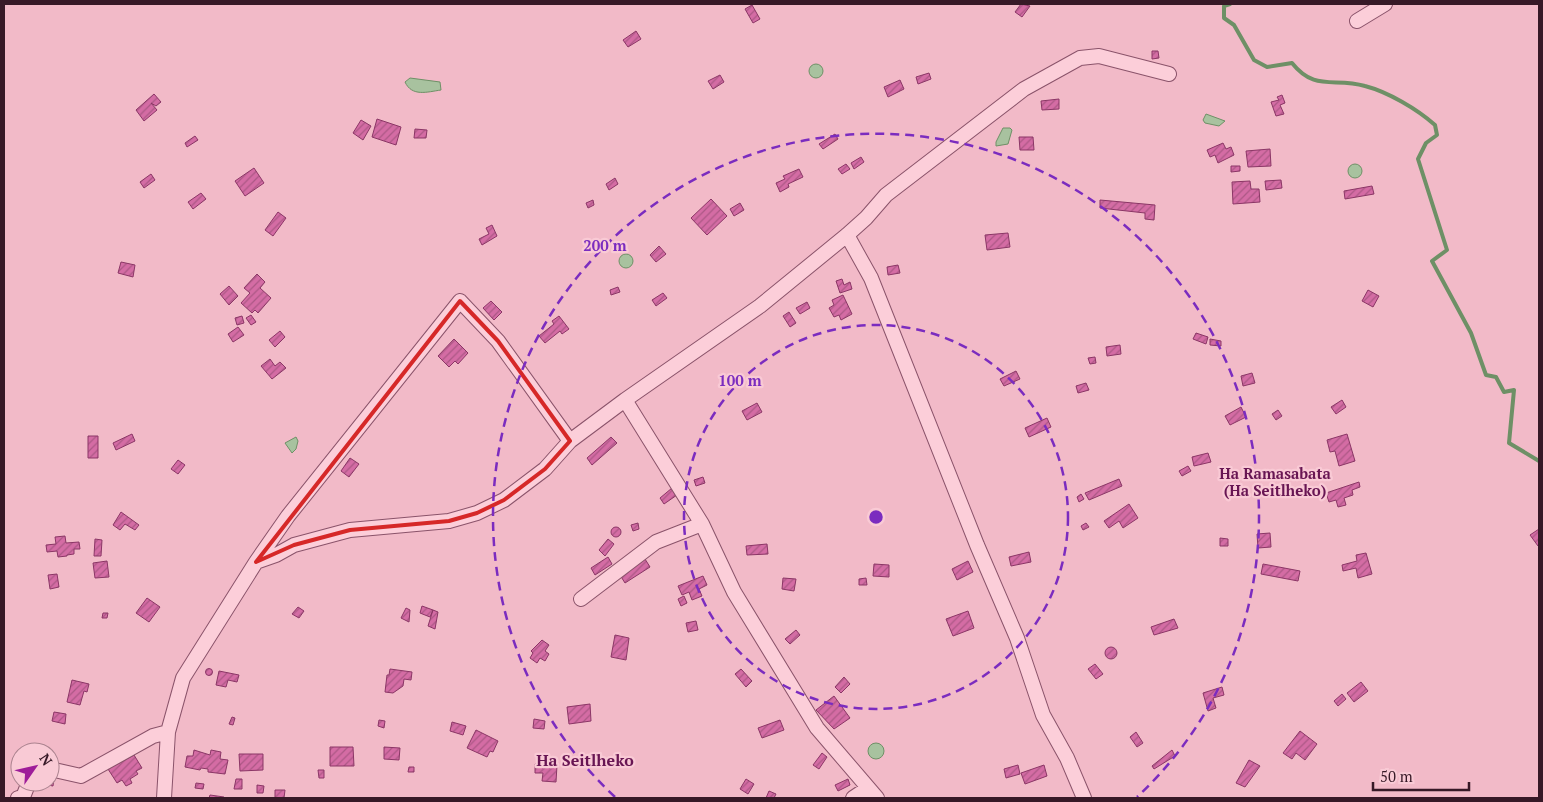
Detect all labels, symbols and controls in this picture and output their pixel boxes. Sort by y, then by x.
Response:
text: 200 m [583,235,627,255]
text: 100 m [718,370,762,390]
district label: Ha Ramasabata (Ha Seitlheko) [1219,463,1331,500]
centre of rings [867,508,885,526]
north arrow [10,742,60,792]
district label: Ha Seitlheko [536,749,634,771]
text: N [35,750,57,769]
scale bar [1373,760,1469,792]
text: 50 m [1380,766,1413,786]

